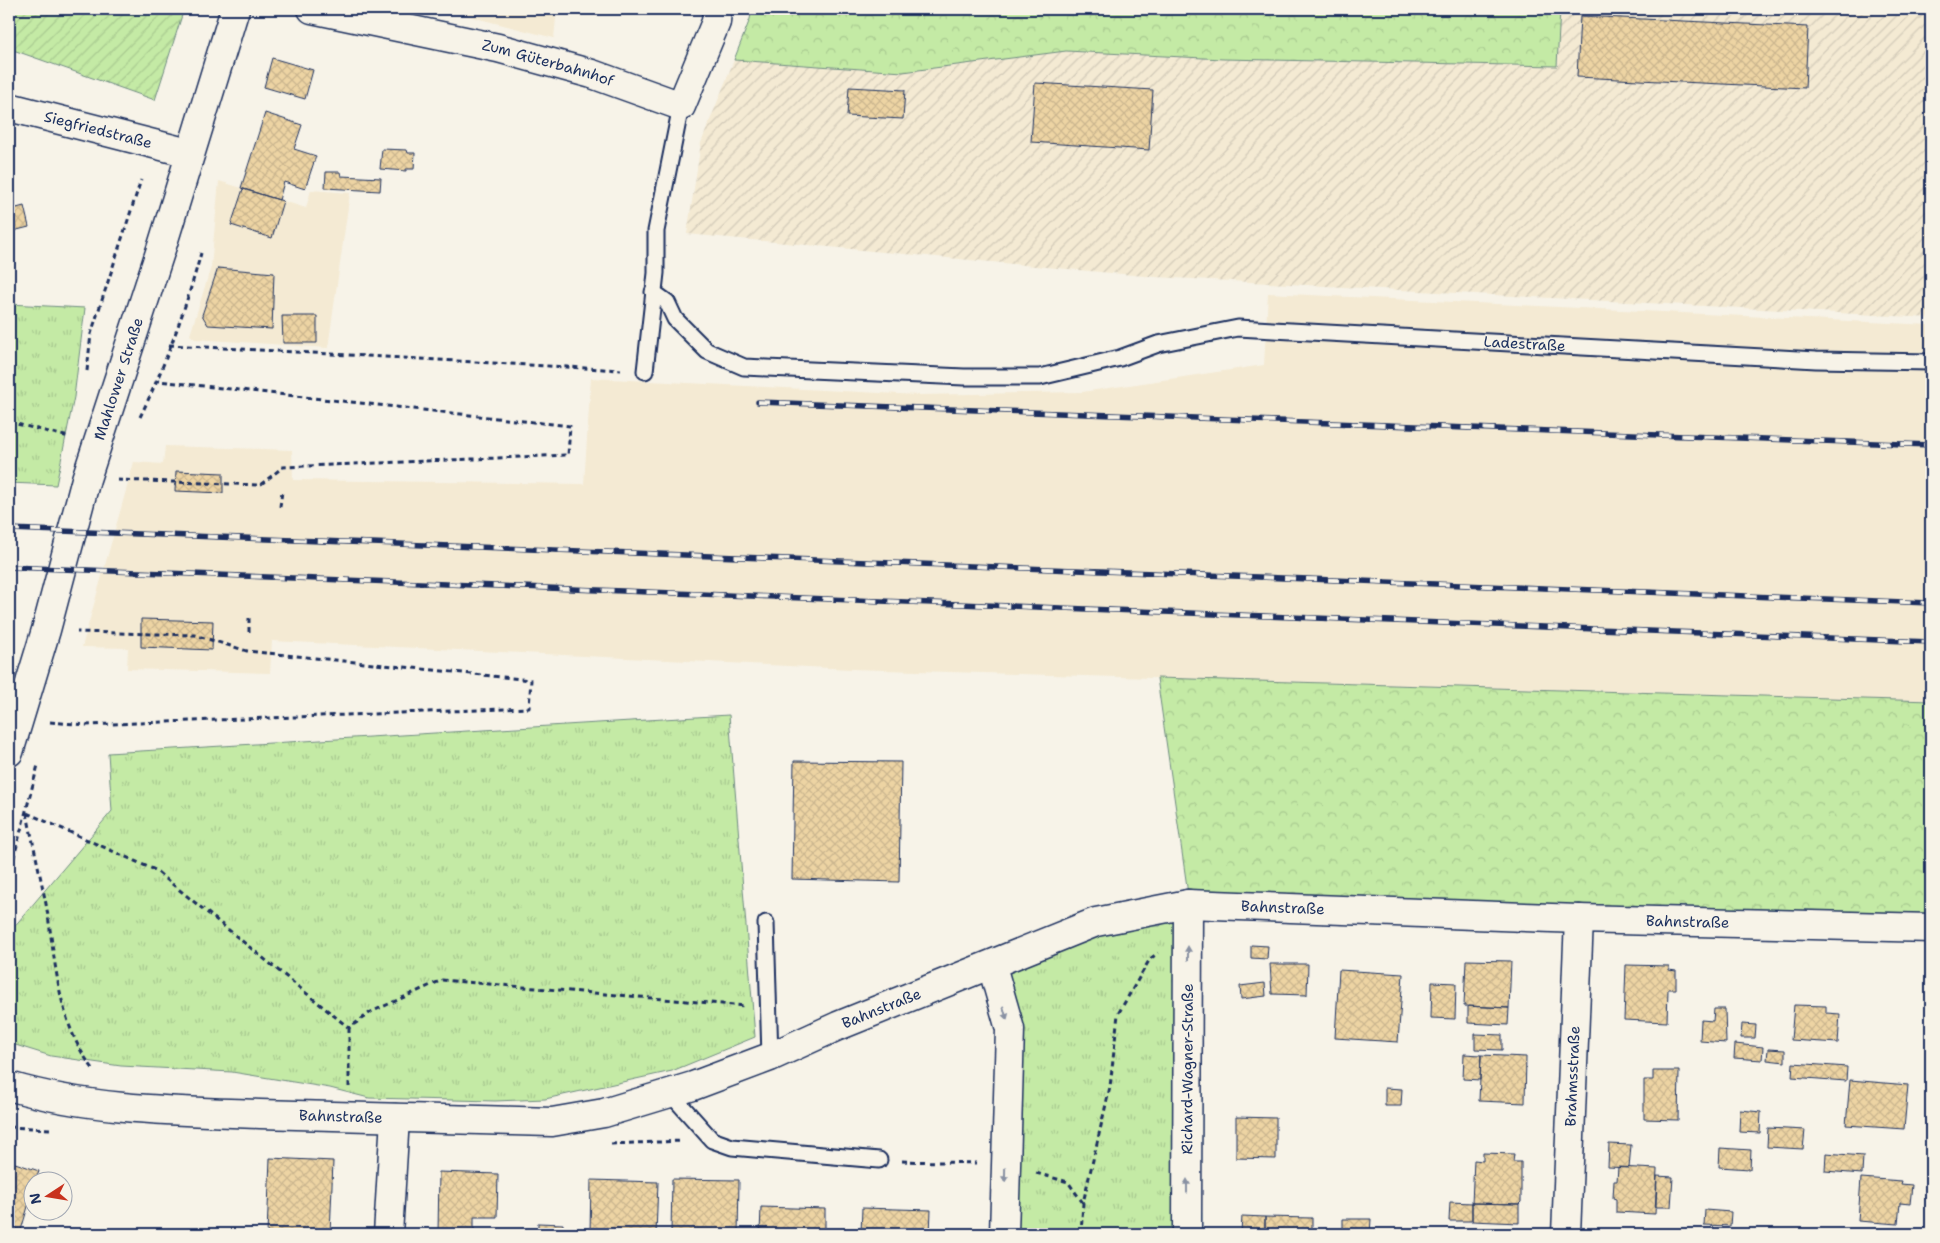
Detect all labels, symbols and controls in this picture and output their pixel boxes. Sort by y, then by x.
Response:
street label: Zum Güterbahnhof [480,35,617,91]
street label: Siegfriedstraße [42,106,154,153]
street label: Mahlower Straße [89,315,148,443]
street label: Ladestraße [1483,332,1566,356]
street label: Bahnstraße [1241,896,1325,919]
street label: Bahnstraße [1646,911,1730,933]
one-way arrow [1184,945,1192,961]
street label: Richard-Wagner-Straße [1177,983,1198,1155]
street label: Bahnstraße [839,984,924,1033]
one-way arrow [1001,1005,1009,1020]
street label: Brahmsstraße [1560,1025,1585,1127]
street label: Bahnstraße [299,1105,383,1128]
one-way arrow [1001,1167,1009,1183]
north arrow [22,1170,72,1220]
one-way arrow [1183,1177,1191,1193]
text: N [25,1191,45,1206]

